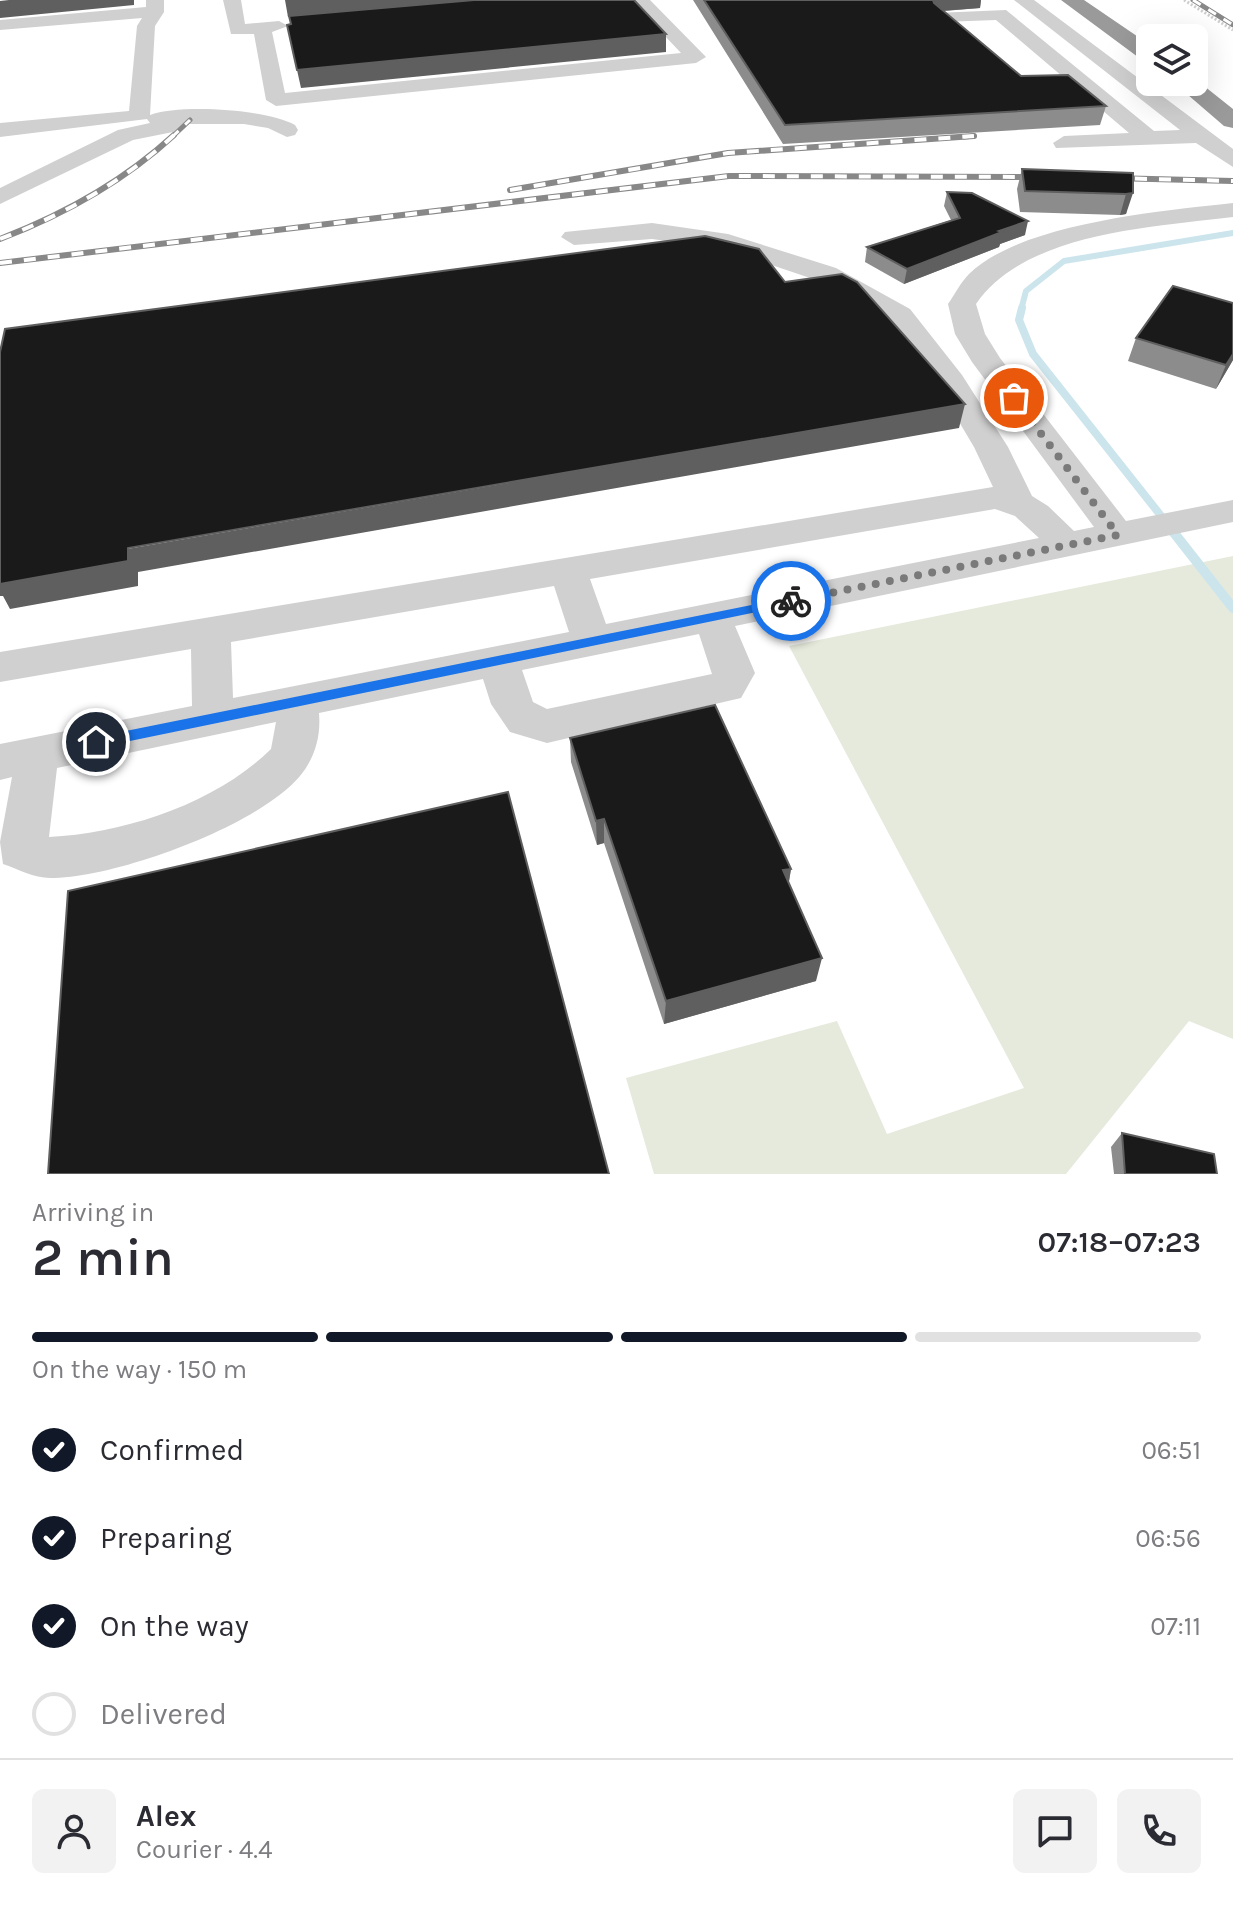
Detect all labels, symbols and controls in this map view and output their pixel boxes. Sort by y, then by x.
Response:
map controls [1136,24,1208,96]
button: layers [1136,24,1208,96]
pin [980,364,1048,432]
icon: bag [992,376,1036,420]
courier [751,561,831,641]
icon: bike [769,579,813,623]
pin [62,708,130,776]
icon: home [74,720,118,764]
text: Arriving in [32,1197,154,1228]
text: 07:18–07:23 [1037,1224,1201,1260]
text: 2 min [32,1227,174,1288]
text: On the way · 150 m [32,1354,247,1385]
icon: check [32,1428,76,1472]
text: Confirmed [100,1432,244,1468]
text: 06:51 [1141,1435,1201,1466]
icon: check [32,1516,76,1560]
text: Preparing [100,1520,232,1556]
text: 06:56 [1135,1523,1201,1554]
icon: check [32,1604,76,1648]
text: On the way [100,1608,249,1644]
text: 07:11 [1150,1611,1201,1642]
text: Delivered [100,1696,227,1732]
button: person [32,1789,116,1873]
button: chat [1013,1789,1097,1873]
button: phone [1117,1789,1201,1873]
text: Alex [136,1798,196,1834]
text: Courier · 4.4 [136,1834,272,1865]

